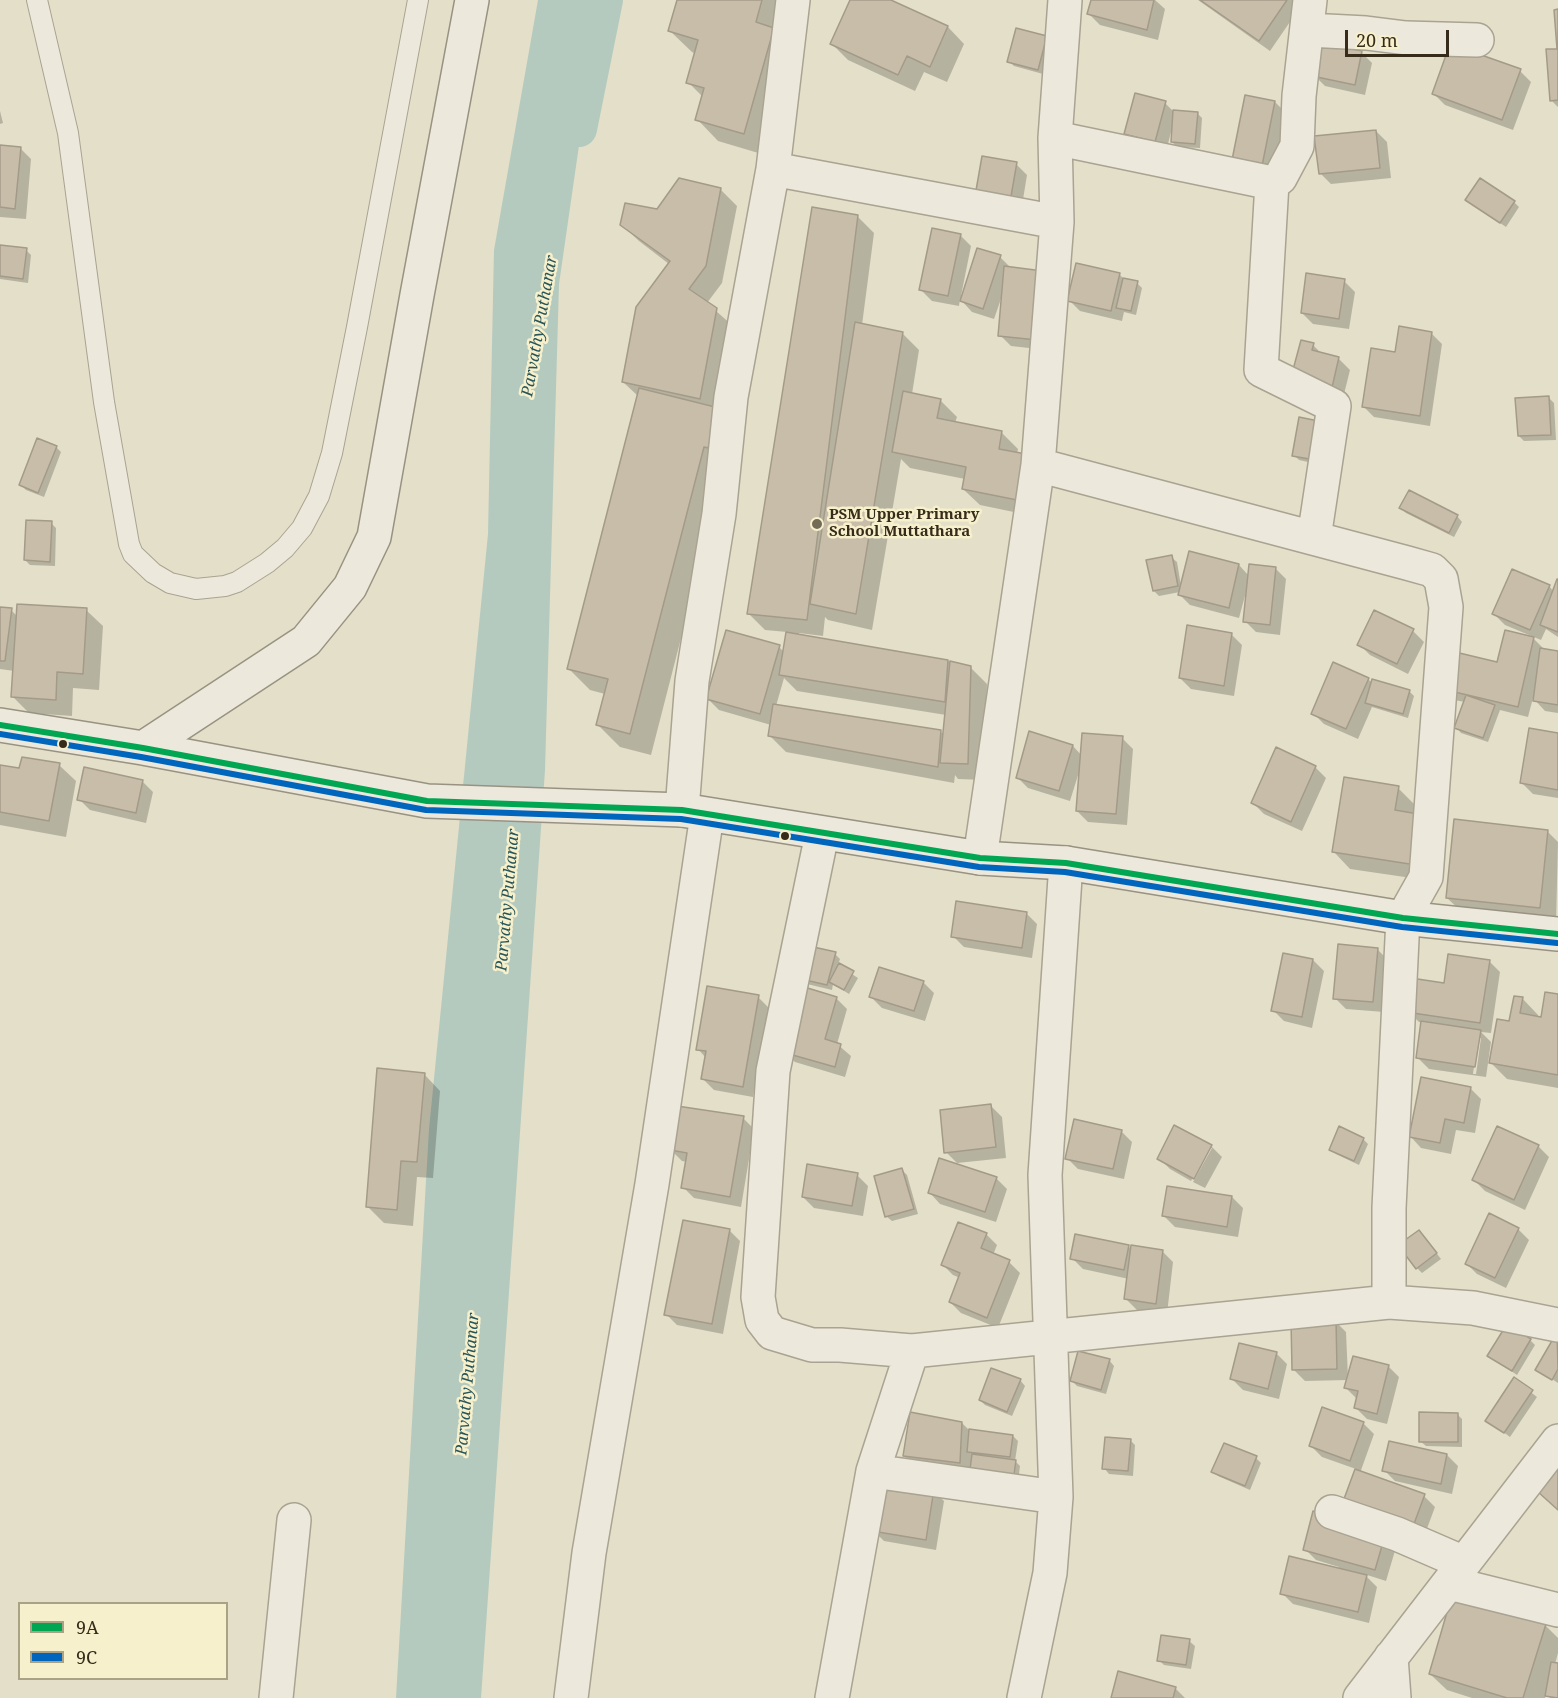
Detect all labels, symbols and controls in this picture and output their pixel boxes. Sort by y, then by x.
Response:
scale bar [1348,18,1452,56]
text: 20 m [1356,28,1398,52]
water label: Parvathy Puthanar [518,254,562,398]
place label: PSM Upper Primary School Muttathara [829,506,979,541]
marker: PSM Upper Primary School Muttathara [810,517,824,531]
unlabelled marker [57,738,69,750]
water label: Parvathy Puthanar [492,828,524,972]
unlabelled marker [779,830,791,842]
water label: Parvathy Puthanar [452,1312,484,1456]
legend [18,1602,228,1680]
text: 9A [76,1615,99,1639]
text: 9C [76,1645,97,1669]

